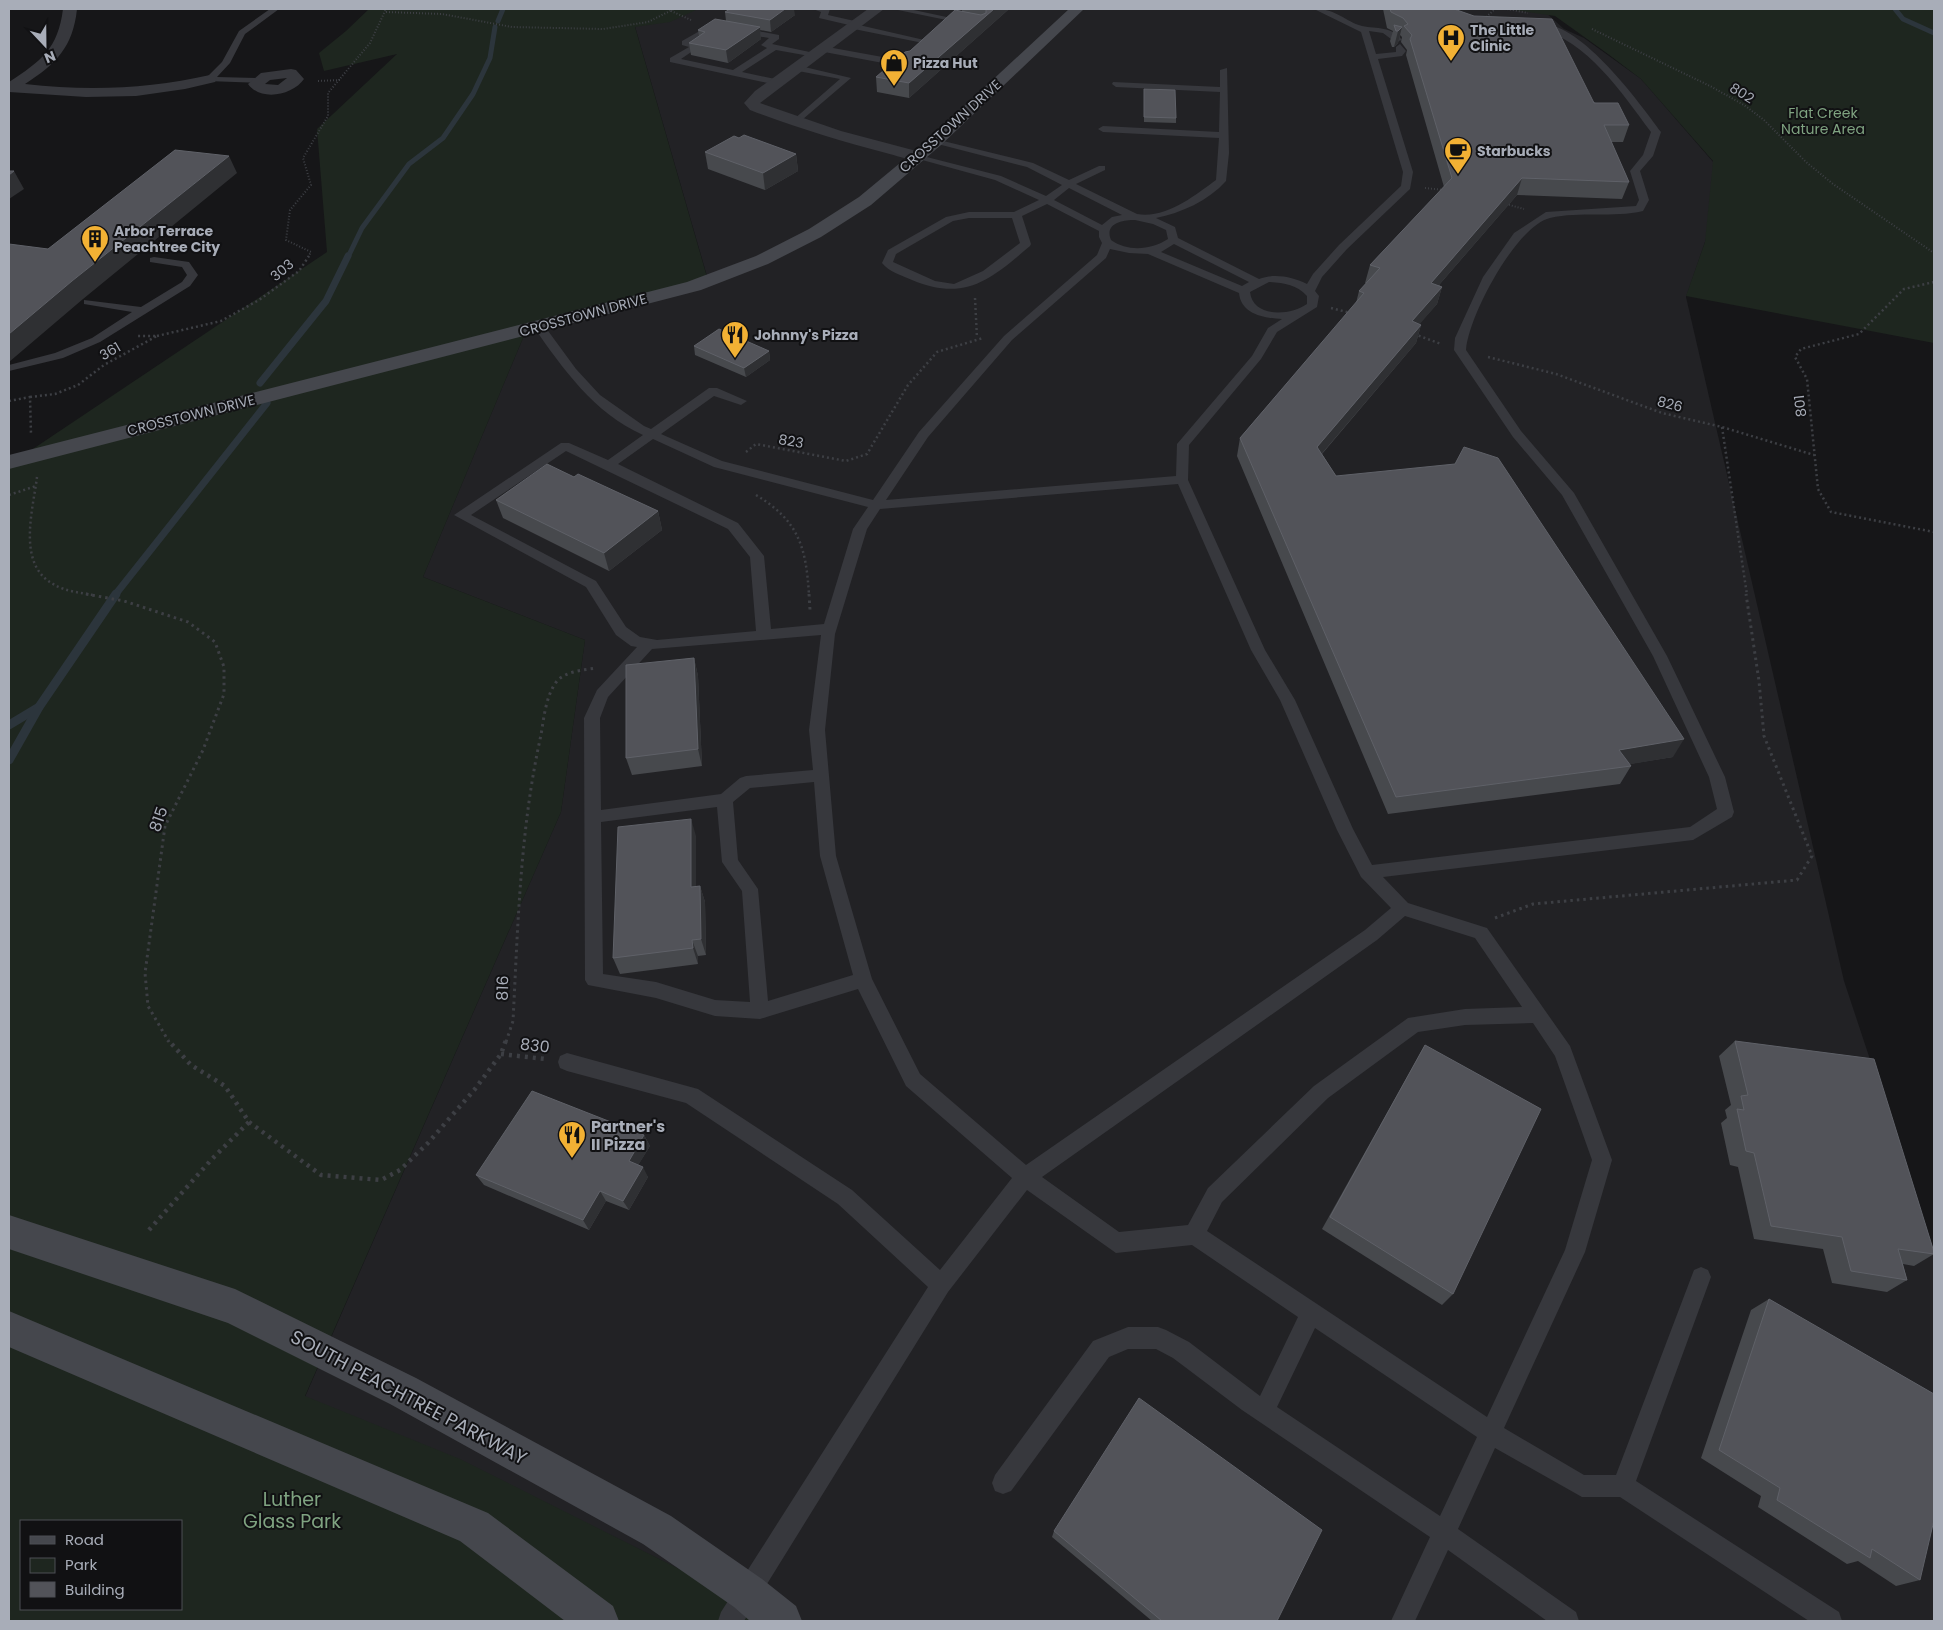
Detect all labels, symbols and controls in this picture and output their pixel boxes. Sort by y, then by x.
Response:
north arrow [20,20,70,70]
place label: The Little Clinic [1470,20,1535,56]
hospital icon: The Little Clinic [1436,23,1466,62]
text: N [41,46,58,68]
shop icon: Pizza Hut [879,48,909,87]
place label: Pizza Hut [913,53,978,73]
street label: CROSSTOWN DRIVE [895,75,1005,177]
street label: 802 [1726,78,1758,108]
park label: Flat Creek Nature Area [1781,103,1865,139]
cafe icon: Starbucks [1443,136,1473,175]
place label: Starbucks [1477,141,1551,161]
place label: Arbor Terrace Peachtree City [114,221,220,257]
building icon: Arbor Terrace Peachtree City [80,224,110,263]
street label: 303 [266,254,298,286]
street label: CROSSTOWN DRIVE [517,288,649,342]
restaurant icon: Johnny's Pizza [720,320,750,359]
place label: Johnny's Pizza [754,325,858,345]
street label: 361 [96,337,124,365]
street label: CROSSTOWN DRIVE [125,389,257,441]
street label: 826 [1655,391,1685,417]
street label: 801 [1789,394,1811,418]
street label: 823 [777,429,805,453]
street label: 815 [143,803,174,835]
street label: 816 [491,975,514,1001]
street label: 830 [519,1032,551,1059]
place label: Partner's II Pizza [591,1115,665,1156]
restaurant icon: Partner's II Pizza [557,1120,587,1159]
street label: SOUTH PEACHTREE PARKWAY [286,1323,532,1471]
park label: Luther Glass Park [243,1486,341,1535]
legend [20,1520,182,1610]
text: Road [65,1529,104,1550]
text: Park [65,1554,97,1575]
text: Building [65,1579,125,1600]

